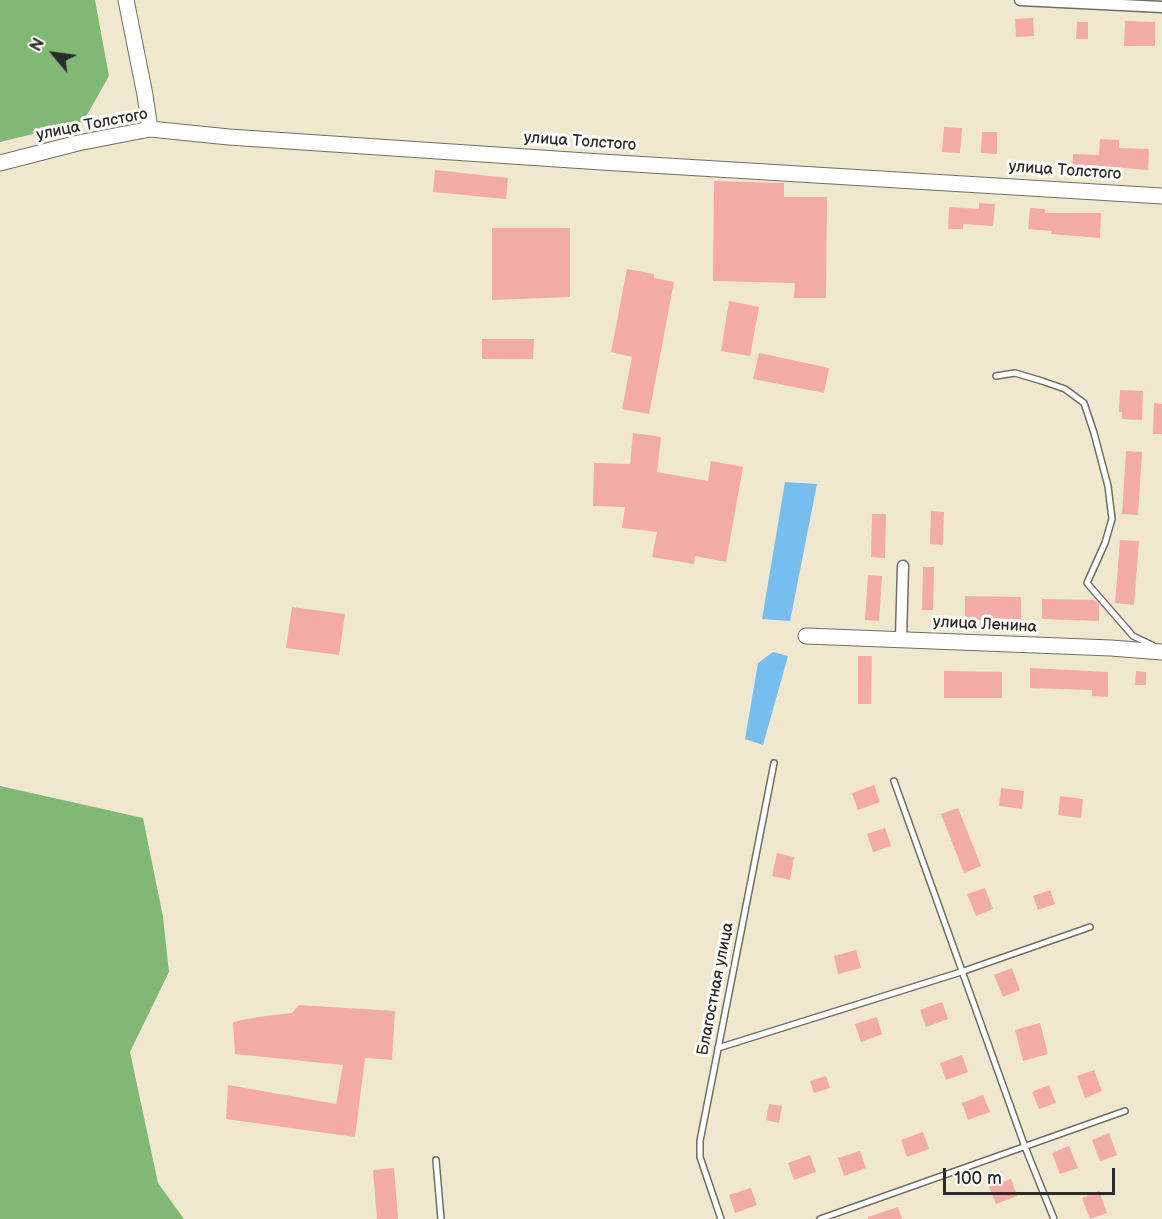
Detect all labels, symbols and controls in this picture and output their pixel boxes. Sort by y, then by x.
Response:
north arrow [24,24,84,84]
text: N [27,35,49,55]
street label: улица Толстого [35,105,149,145]
street label: улица Толстого [523,128,637,156]
street label: улица Толстого [1008,157,1122,185]
street label: улица Ленина [932,613,1038,637]
street label: Благостная улица [694,921,738,1057]
scale bar [946,1156,1118,1194]
text: 100 m [954,1168,1002,1189]

